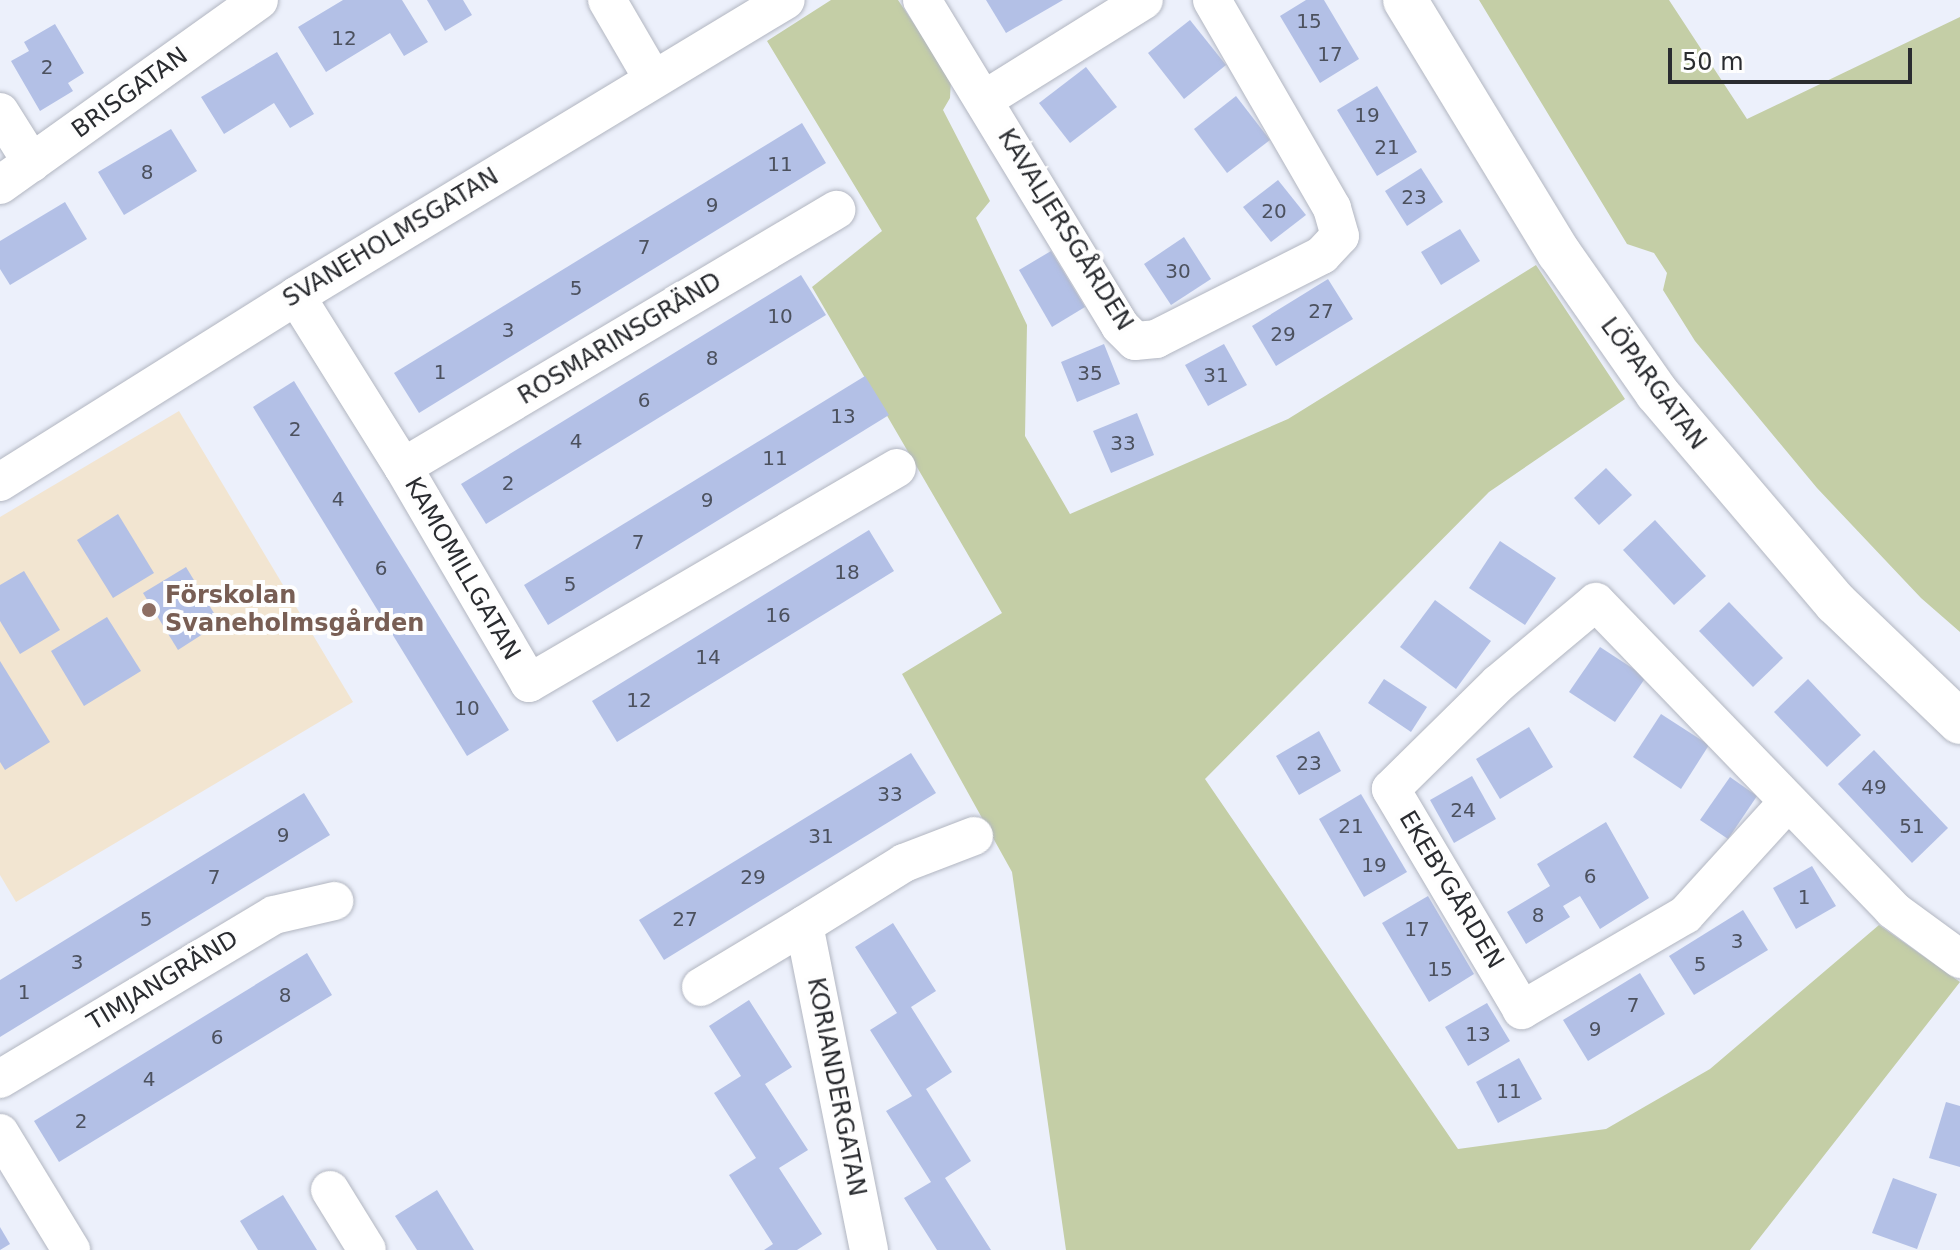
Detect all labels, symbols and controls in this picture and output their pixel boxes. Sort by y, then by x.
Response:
house number: 15 [1296,9,1322,33]
house number: 12 [331,26,357,50]
scale bar [1672,32,1916,82]
street label: BRISGATAN [67,41,193,145]
house number: 17 [1317,42,1343,66]
text: 50 m [1682,48,1744,76]
house number: 2 [41,55,53,79]
house number: 19 [1354,103,1380,127]
street label: KAVALJERSGÅRDEN [991,124,1139,336]
house number: 21 [1374,135,1400,159]
house number: 11 [767,152,793,176]
house number: 8 [141,160,153,184]
street label: SVANEHOLMSGATAN [278,162,504,314]
house number: 23 [1401,185,1427,209]
house number: 9 [706,193,718,217]
house number: 20 [1261,199,1287,223]
house number: 7 [638,235,650,259]
house number: 30 [1165,259,1191,283]
street label: ROSMARINSGRÄND [513,267,727,411]
house number: 5 [570,276,582,300]
house number: 27 [1308,299,1334,323]
house number: 10 [767,304,793,328]
street label: LÖPARGATAN [1594,312,1712,456]
house number: 3 [502,318,514,342]
house number: 29 [1270,322,1296,346]
house number: 8 [706,346,718,370]
house number: 1 [434,360,446,384]
house number: 35 [1077,361,1103,385]
house number: 31 [1203,363,1229,387]
house number: 6 [638,388,650,412]
house number: 13 [830,404,856,428]
house number: 2 [289,417,301,441]
house number: 4 [570,429,582,453]
house number: 33 [1110,431,1136,455]
house number: 11 [762,446,788,470]
house number: 2 [502,471,514,495]
street label: KAMOMILLGATAN [398,473,526,665]
house number: 4 [332,487,344,511]
house number: 9 [701,488,713,512]
house number: 7 [632,530,644,554]
house number: 6 [375,556,387,580]
house number: 18 [834,560,860,584]
house number: 5 [564,572,576,596]
place label: Förskolan Svaneholmsgården [165,582,424,638]
marker: Förskolan Svaneholmsgården [140,601,158,619]
house number: 16 [765,603,791,627]
house number: 14 [695,645,721,669]
house number: 12 [626,688,652,712]
house number: 10 [454,696,480,720]
house number: 23 [1296,751,1322,775]
house number: 49 [1861,775,1887,799]
house number: 33 [877,782,903,806]
house number: 24 [1450,798,1476,822]
street label: EKEBYGÅRDEN [1393,806,1509,974]
house number: 21 [1338,814,1364,838]
house number: 51 [1899,814,1925,838]
house number: 9 [277,823,289,847]
house number: 31 [808,824,834,848]
house number: 19 [1361,853,1387,877]
house number: 6 [1584,864,1596,888]
house number: 7 [208,865,220,889]
house number: 29 [740,865,766,889]
house number: 1 [1798,885,1810,909]
house number: 8 [1532,903,1544,927]
house number: 5 [140,907,152,931]
house number: 27 [672,907,698,931]
house number: 17 [1404,917,1430,941]
street label: TIMJANGRÄND [82,925,244,1037]
house number: 3 [1731,929,1743,953]
house number: 3 [71,950,83,974]
house number: 5 [1694,952,1706,976]
house number: 15 [1427,957,1453,981]
street label: KORIANDERGATAN [801,975,871,1199]
house number: 1 [18,980,30,1004]
house number: 8 [279,983,291,1007]
house number: 7 [1627,993,1639,1017]
house number: 9 [1589,1017,1601,1041]
house number: 13 [1465,1022,1491,1046]
house number: 6 [211,1025,223,1049]
house number: 4 [143,1067,155,1091]
house number: 11 [1496,1079,1522,1103]
house number: 2 [75,1109,87,1133]

